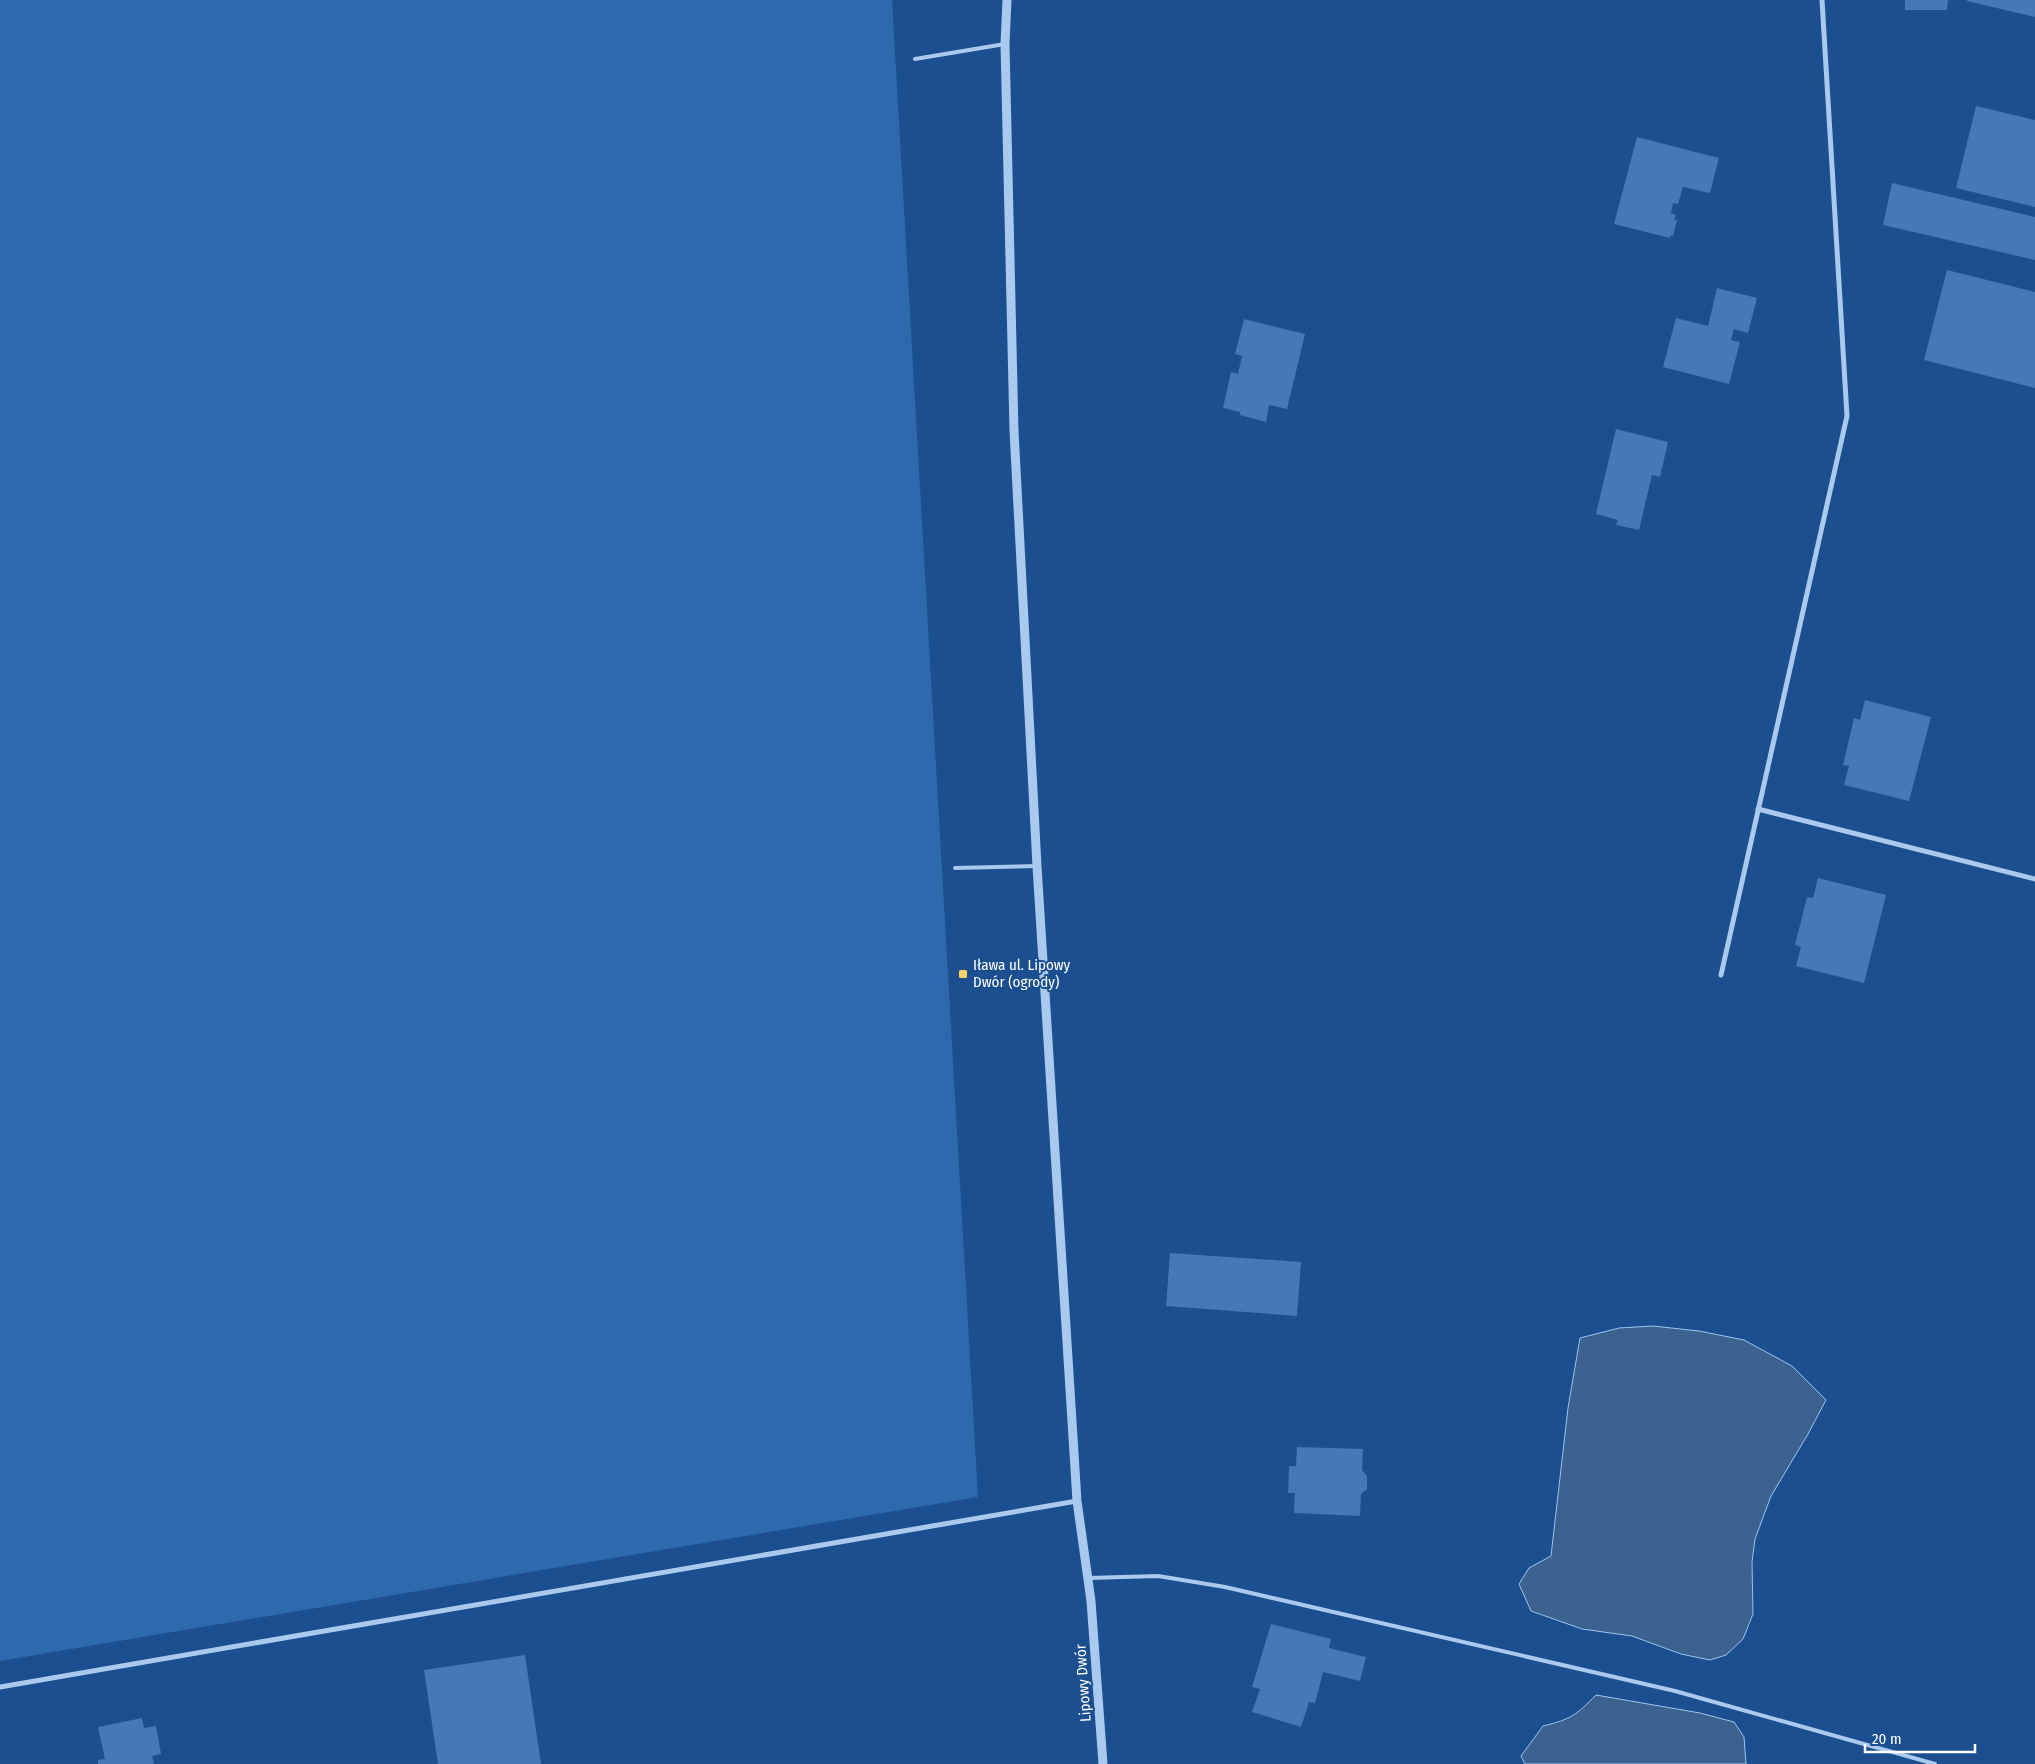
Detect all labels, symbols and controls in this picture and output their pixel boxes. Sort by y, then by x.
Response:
place label: Iława ul. Lipowy Dwór (ogrody) [973,956,1071,991]
marker: Iława ul. Lipowy Dwór (ogrody) [957,968,969,980]
street label: Lipowy Dwór [1071,1643,1095,1723]
scale bar [1865,1722,1975,1754]
text: 20 m [1872,1730,1902,1748]

